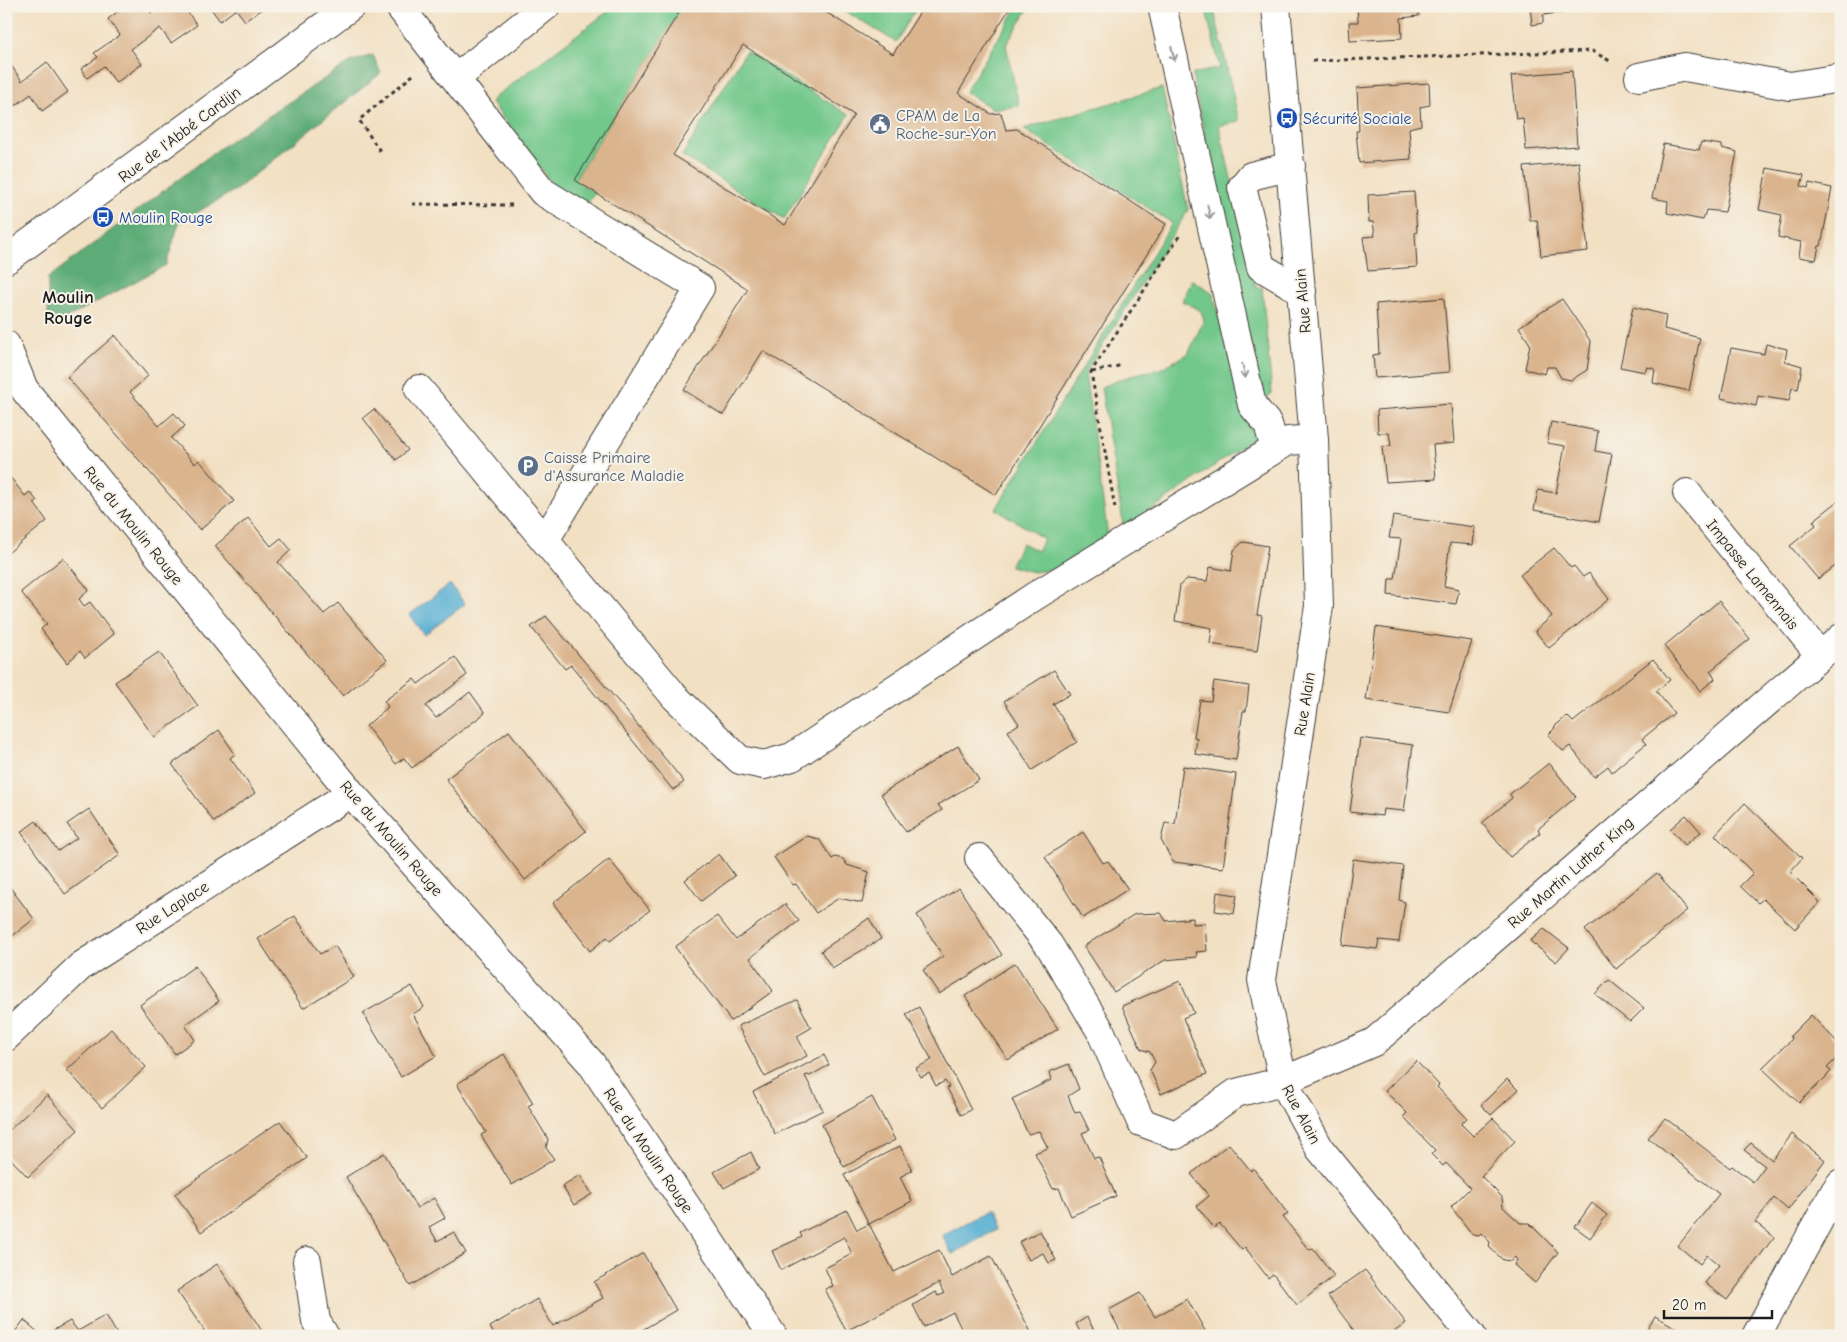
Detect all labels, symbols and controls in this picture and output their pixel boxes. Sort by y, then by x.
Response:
one-way arrow [1169,45,1178,61]
street label: Rue de l'Abbé Cardijn [115,83,244,187]
bus stop icon: Sécurité Sociale [1275,106,1299,130]
place label: CPAM de La Roche-sur-Yon [896,107,996,143]
place label: Sécurité Sociale [1303,110,1412,128]
public building icon: CPAM de La Roche-sur-Yon [868,112,892,136]
one-way arrow [1205,204,1214,220]
bus stop icon: Moulin Rouge [91,205,115,229]
place label: Moulin Rouge [119,209,213,227]
street label: Rue Alain [1291,268,1315,334]
district label: Moulin Rouge [42,287,94,329]
one-way arrow [1240,362,1249,378]
place label: Caisse Primaire d'Assurance Maladie [544,449,684,485]
parking icon: Caisse Primaire d'Assurance Maladie [516,454,540,478]
street label: Rue du Moulin Rouge [80,463,186,588]
street label: Impasse Lamennais [1702,516,1802,634]
street label: Rue Alain [1291,671,1319,737]
street label: Rue du Moulin Rouge [336,777,446,900]
street label: Rue Martin Luther King [1504,813,1637,932]
street label: Rue Laplace [133,878,212,938]
street label: Rue Alain [1278,1082,1324,1147]
street label: Rue du Moulin Rouge [600,1085,697,1217]
scale bar [1664,1287,1772,1319]
text: 20 m [1672,1296,1706,1314]

